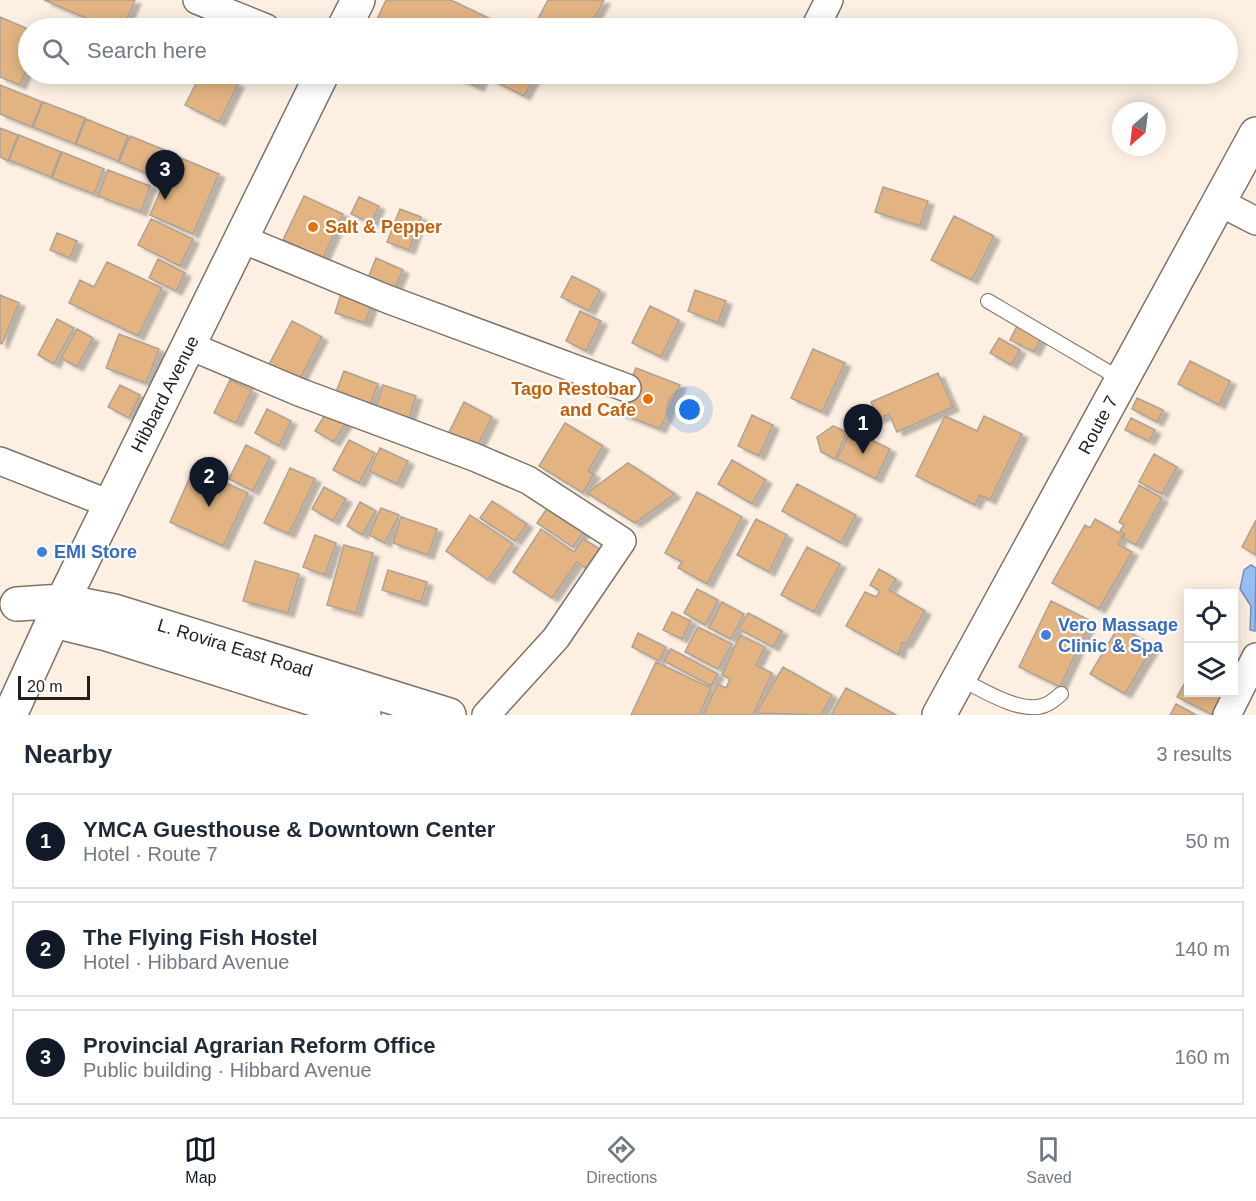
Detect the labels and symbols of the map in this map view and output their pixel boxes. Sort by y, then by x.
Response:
north arrow [1112,102,1166,156]
pin: 3 [146,150,184,200]
place label: Salt & Pepper [325,217,442,237]
marker: Salt & Pepper [306,220,320,234]
street label: Hibbard Avenue [127,333,203,455]
place label: Tago Restobar and Cafe [511,379,636,420]
marker: Tago Restobar and Cafe [641,392,655,406]
street label: Route 7 [1074,392,1122,458]
your location [675,395,704,424]
pin: 1 [844,404,882,454]
pin: 2 [190,458,228,507]
place label: EMI Store [54,542,137,562]
marker: EMI Store [35,545,49,559]
street label: L. Rovira East Road [155,615,315,681]
place label: Vero Massage Clinic & Spa [1058,615,1178,656]
marker: Vero Massage Clinic & Spa [1039,628,1053,642]
scale bar [18,673,90,700]

